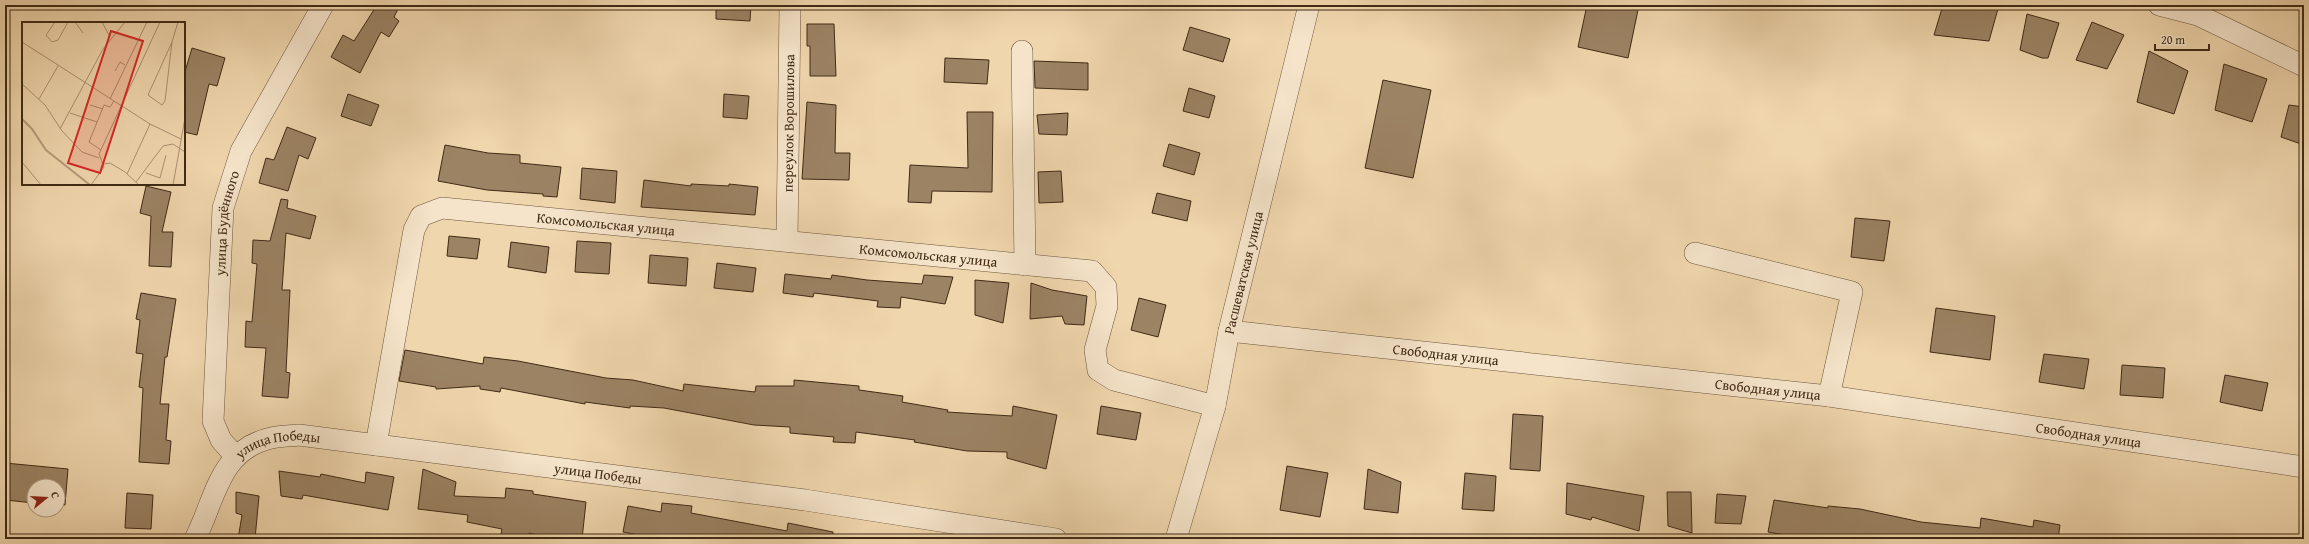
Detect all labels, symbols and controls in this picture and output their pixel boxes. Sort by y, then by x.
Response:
inset map [22,22,185,185]
scale bar [2155,26,2209,52]
text: 20 m [2161,31,2185,48]
street label: переулок Ворошилова [778,53,799,192]
street label: улица Будённого [210,168,244,277]
street label: Комсомольская улица [536,207,676,241]
street label: Расшеватская улица [1219,209,1268,336]
street label: Комсомольская улица [858,238,999,272]
street label: Свободная улица [1392,339,1500,370]
street label: Свободная улица [1714,374,1822,405]
street label: Свободная улица [2035,417,2143,453]
street label: улица Победы [230,425,322,464]
street label: улица Победы [552,458,643,489]
north arrow [26,478,66,518]
text: С [47,489,64,500]

